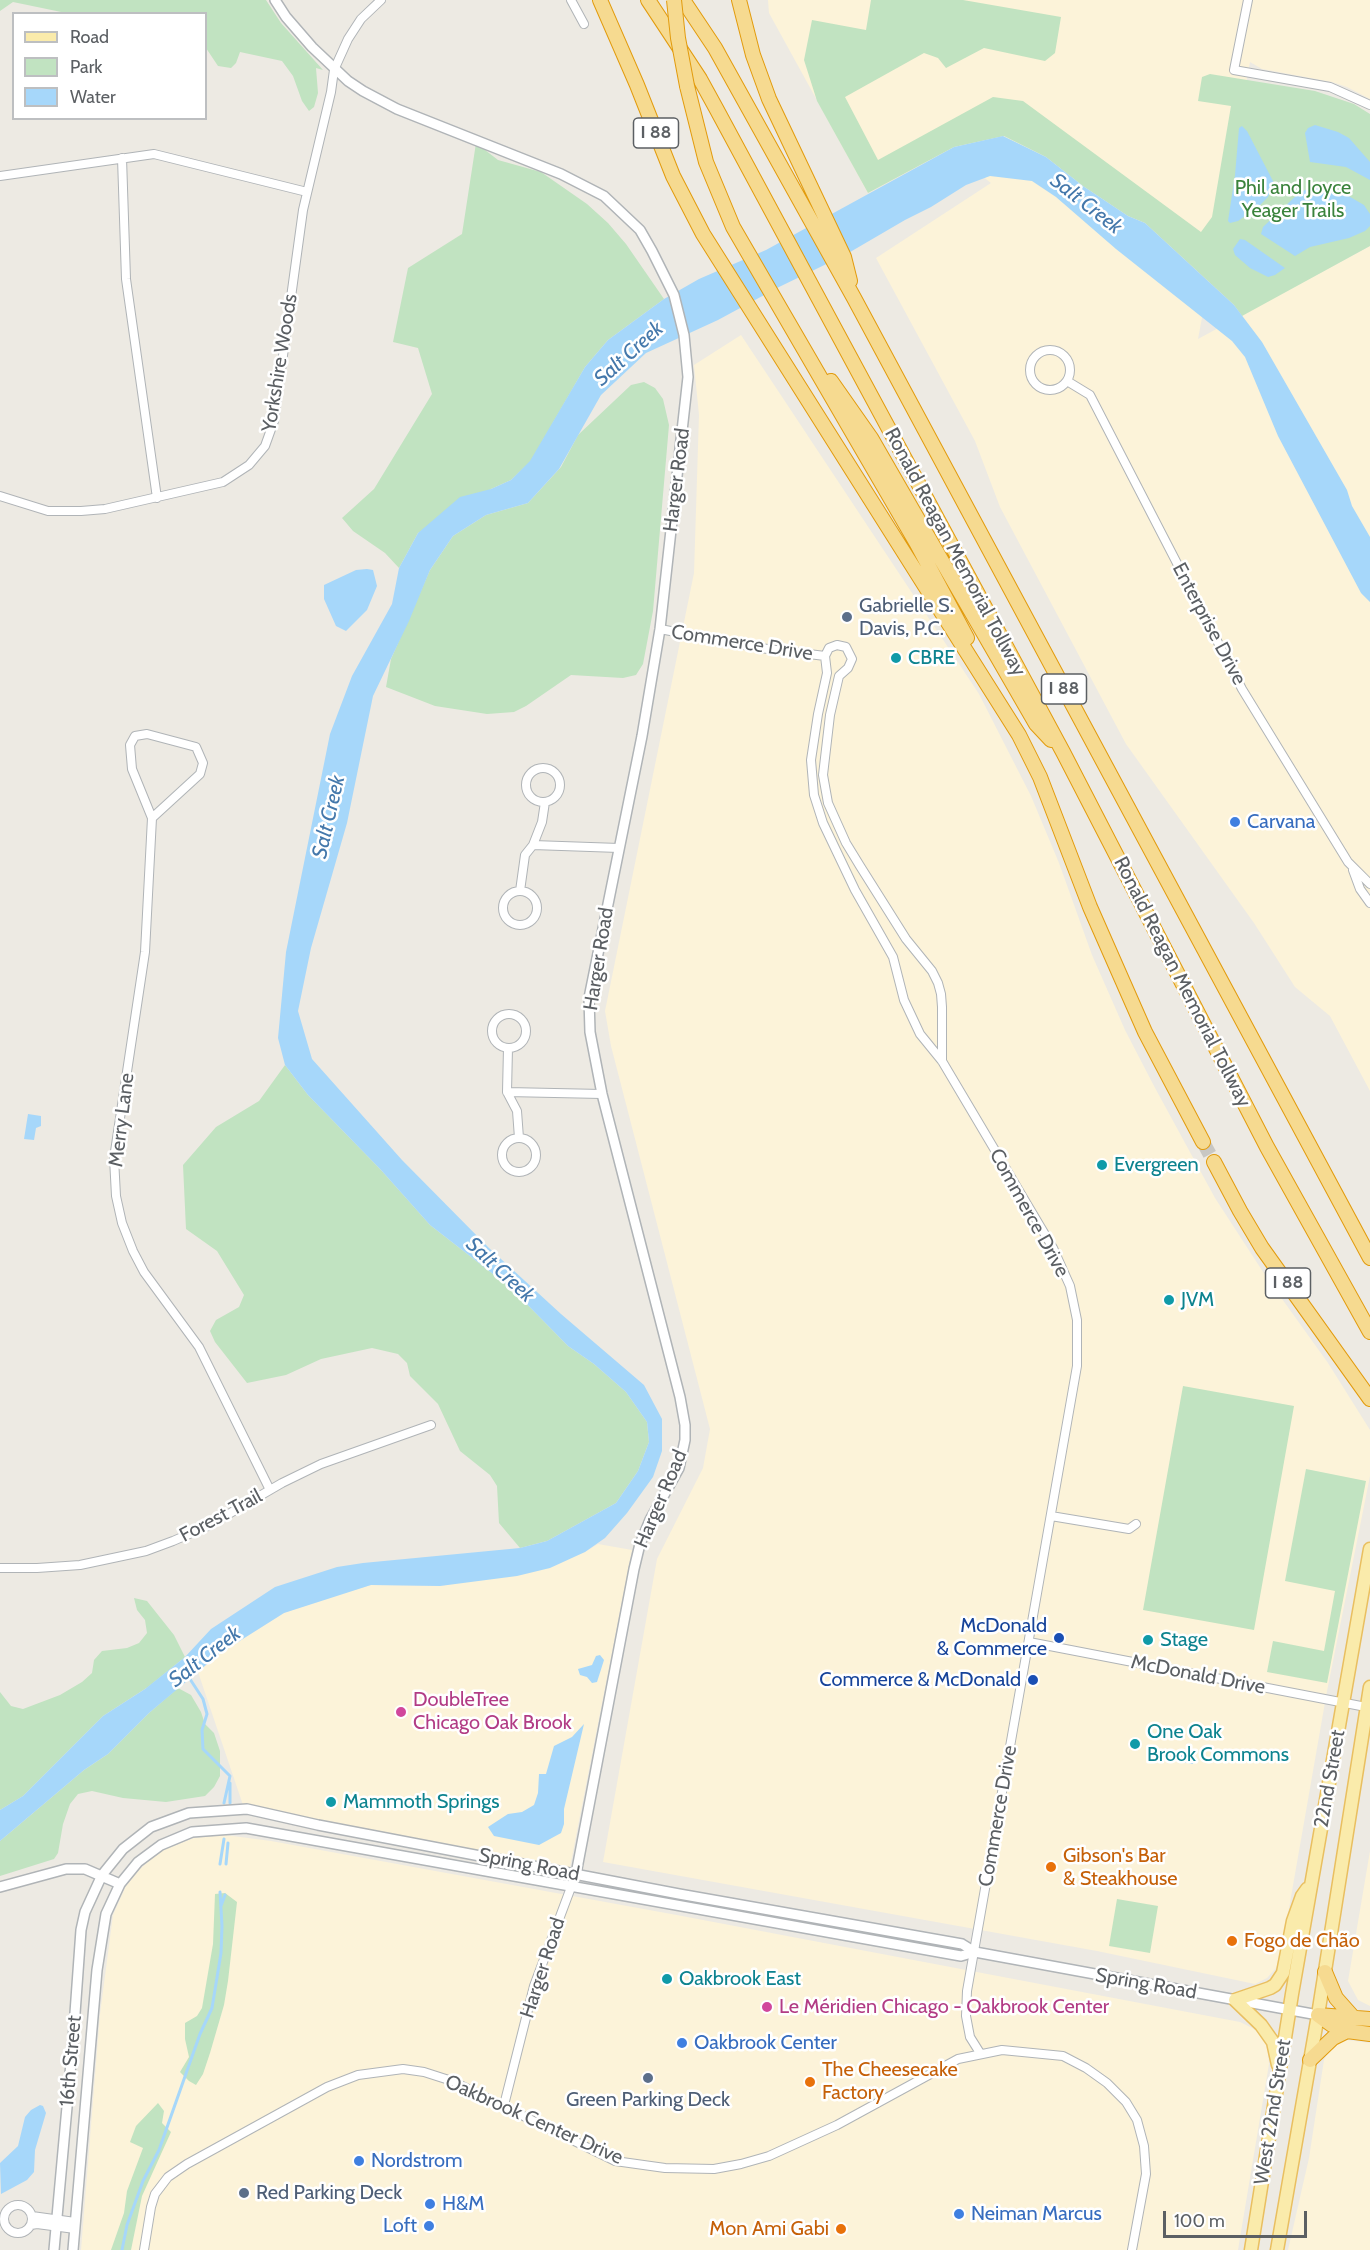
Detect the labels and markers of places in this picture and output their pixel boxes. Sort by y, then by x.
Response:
place label: Gabrielle S. Davis, P.C. [859,594,954,641]
marker: Gabrielle S. Davis, P.C. [840,610,854,624]
place label: CBRE [908,646,955,670]
marker: CBRE [889,651,903,665]
place label: Carvana [1247,810,1315,834]
marker: Carvana [1228,815,1242,829]
place label: Evergreen [1114,1153,1199,1177]
marker: Evergreen [1095,1158,1109,1172]
place label: JVM [1181,1288,1214,1312]
marker: JVM [1162,1293,1176,1307]
place label: McDonald & Commerce [937,1614,1047,1661]
place label: Stage [1160,1628,1208,1652]
marker: McDonald & Commerce [1052,1631,1066,1645]
marker: Stage [1141,1633,1155,1647]
place label: Commerce & McDonald [819,1668,1021,1692]
marker: Commerce & McDonald [1026,1673,1040,1687]
place label: DoubleTree Chicago Oak Brook [413,1688,572,1735]
marker: DoubleTree Chicago Oak Brook [394,1705,408,1719]
place label: One Oak Brook Commons [1147,1720,1289,1767]
marker: One Oak Brook Commons [1128,1737,1142,1751]
place label: Mammoth Springs [343,1790,499,1814]
marker: Mammoth Springs [324,1795,338,1809]
place label: Gibson's Bar & Steakhouse [1063,1844,1177,1891]
marker: Gibson's Bar & Steakhouse [1044,1860,1058,1874]
place label: Fogo de Chão [1244,1929,1360,1953]
marker: Fogo de Chão [1225,1934,1239,1948]
place label: Oakbrook East [679,1967,801,1991]
marker: Oakbrook East [660,1972,674,1986]
place label: Le Méridien Chicago - Oakbrook Center [779,1995,1109,2019]
marker: Le Méridien Chicago - Oakbrook Center [760,2000,774,2014]
place label: Oakbrook Center [694,2031,837,2055]
marker: Oakbrook Center [675,2036,689,2050]
place label: The Cheesecake Factory [822,2058,958,2105]
marker: Green Parking Deck [641,2071,655,2085]
marker: The Cheesecake Factory [803,2075,817,2089]
place label: Green Parking Deck [566,2088,730,2112]
place label: Nordstrom [371,2149,463,2173]
marker: Nordstrom [352,2154,366,2168]
place label: Red Parking Deck [256,2181,402,2205]
marker: Red Parking Deck [237,2186,251,2200]
place label: H&M [442,2192,485,2216]
marker: H&M [423,2197,437,2211]
place label: Neiman Marcus [971,2202,1102,2226]
marker: Neiman Marcus [952,2207,966,2221]
place label: Loft [383,2214,417,2238]
place label: Mon Ami Gabi [709,2217,829,2241]
marker: Loft [422,2219,436,2233]
marker: Mon Ami Gabi [834,2222,848,2236]

